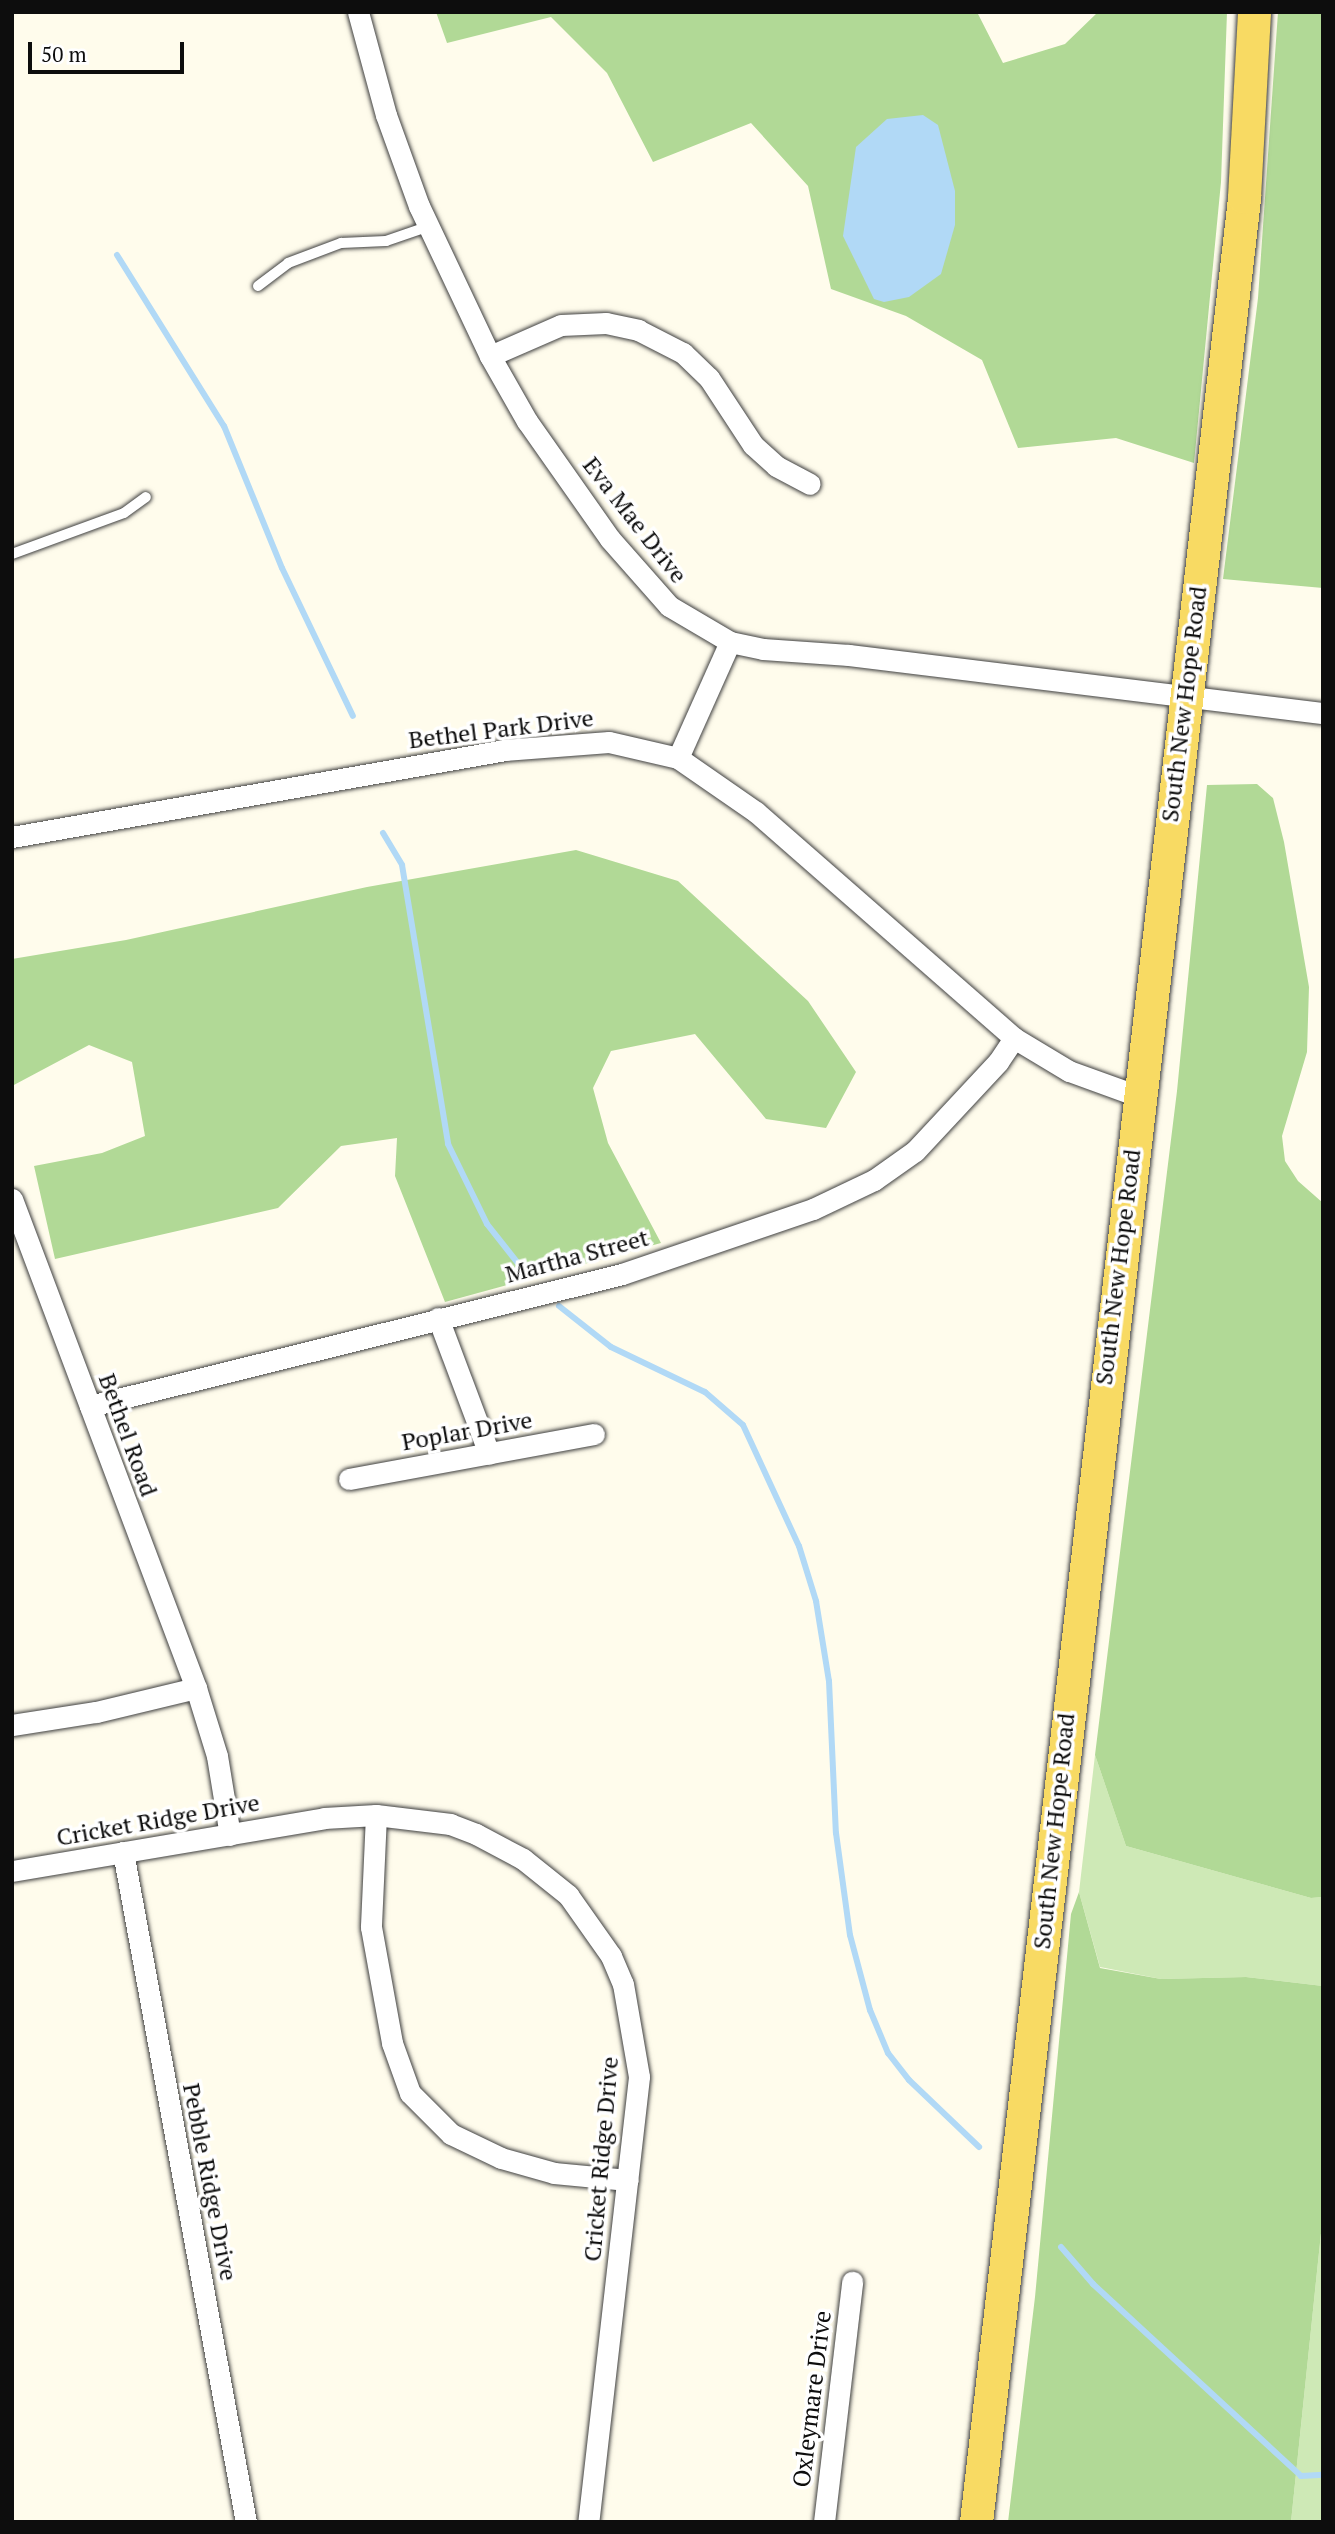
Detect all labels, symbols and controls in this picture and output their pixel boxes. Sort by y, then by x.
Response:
scale bar [32,28,187,72]
text: 50 m [41,40,87,68]
street label: Eva Mae Drive [577,451,693,589]
street label: South New Hope Road [1155,584,1213,824]
street label: Bethel Park Drive [407,703,595,755]
street label: South New Hope Road [1089,1147,1147,1387]
street label: Martha Street [502,1223,652,1289]
street label: Bethel Road [92,1370,164,1500]
street label: Poplar Drive [399,1405,535,1457]
street label: South New Hope Road [1027,1711,1081,1951]
street label: Cricket Ridge Drive [54,1788,262,1852]
street label: Cricket Ridge Drive [578,2055,624,2263]
street label: Pebble Ridge Drive [177,2081,243,2283]
street label: Oxleymare Drive [787,2309,837,2489]

